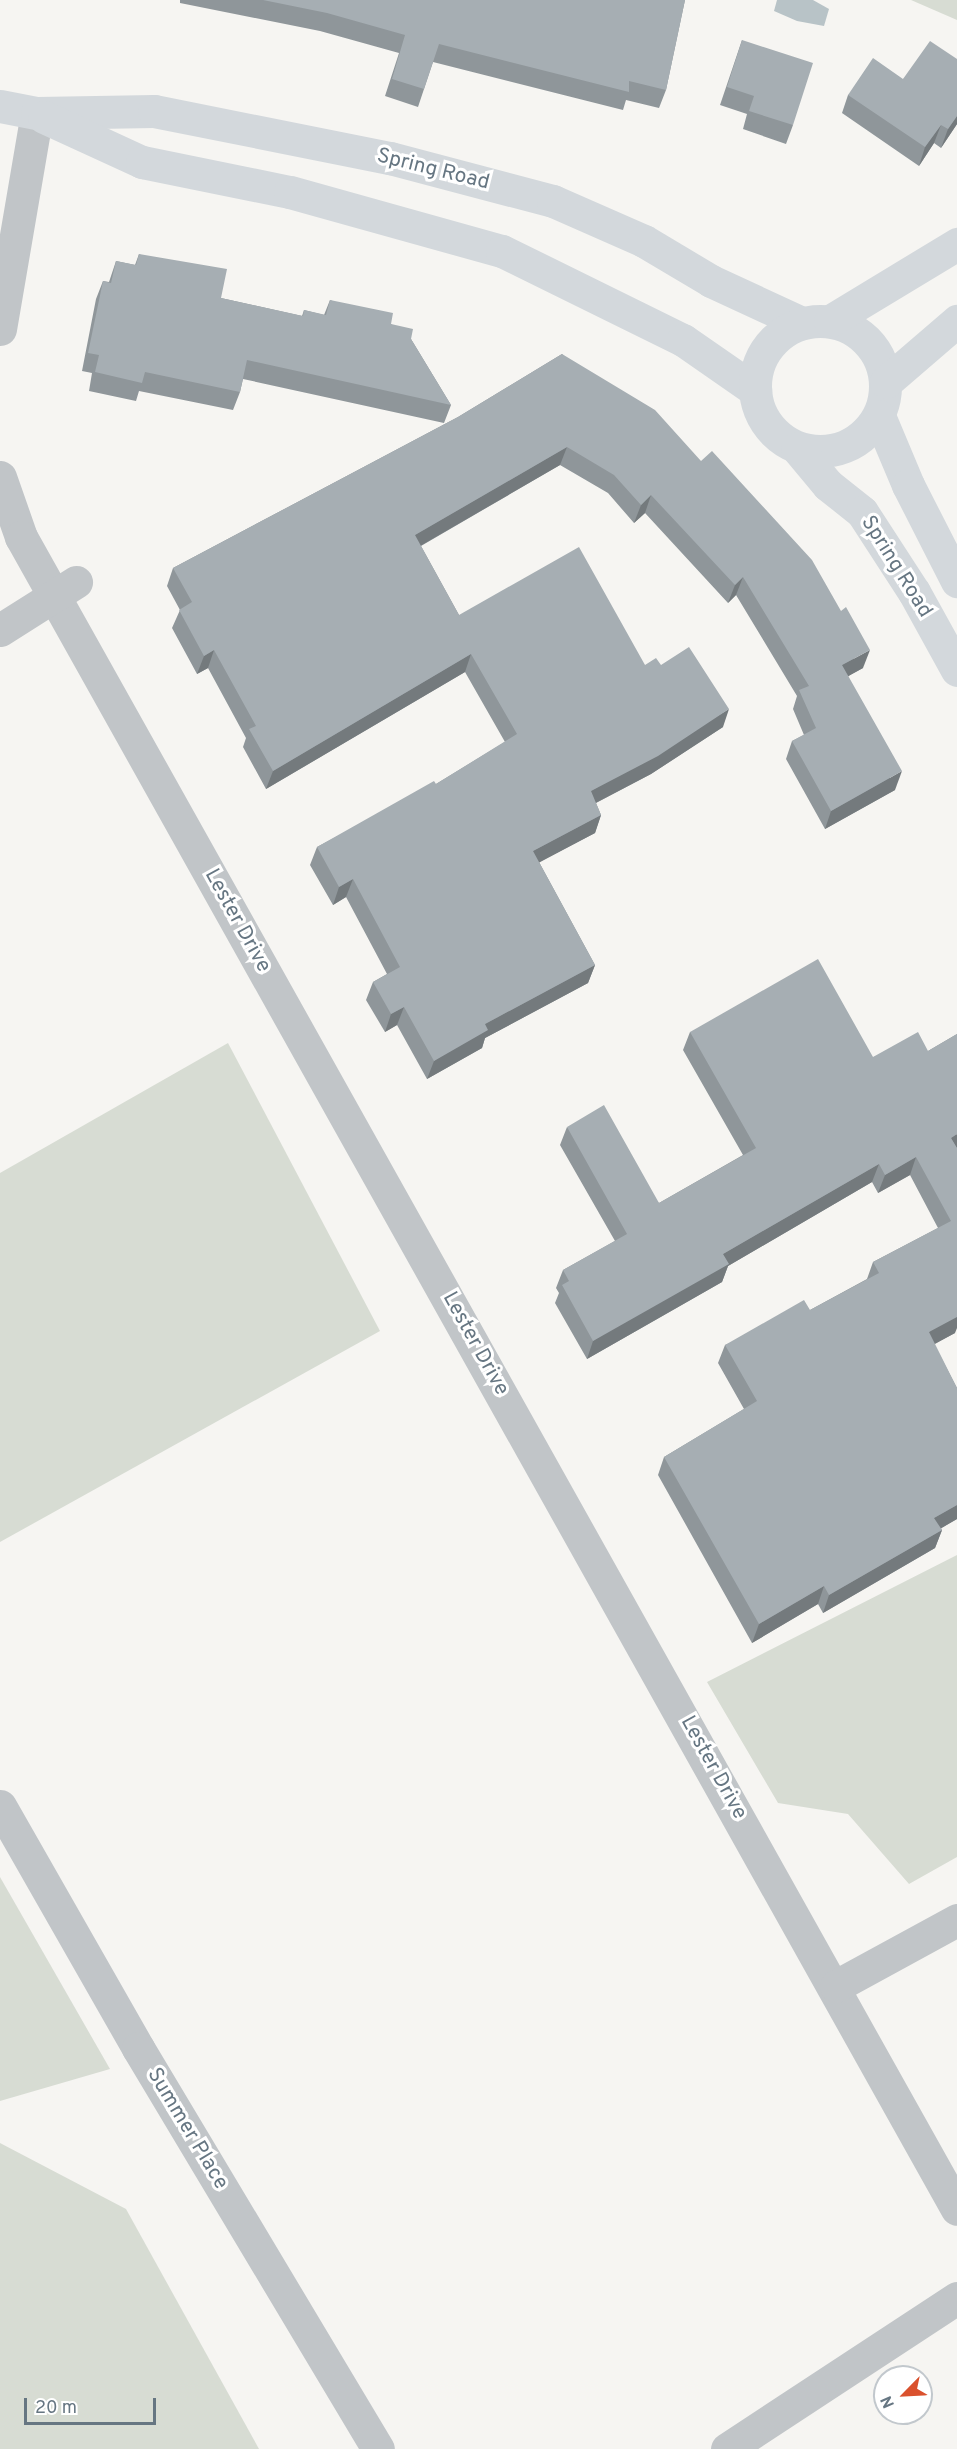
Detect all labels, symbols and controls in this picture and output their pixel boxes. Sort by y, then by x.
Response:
street label: Spring Road [374,144,492,196]
street label: Spring Road [855,511,937,623]
street label: Lester Drive [198,865,276,977]
street label: Lester Drive [436,1288,514,1400]
street label: Lester Drive [674,1712,752,1824]
street label: Summer Place [141,2064,233,2194]
north arrow [873,2365,933,2425]
scale bar [27,2386,159,2424]
text: N [877,2392,900,2411]
text: 20 m [35,2397,77,2420]

